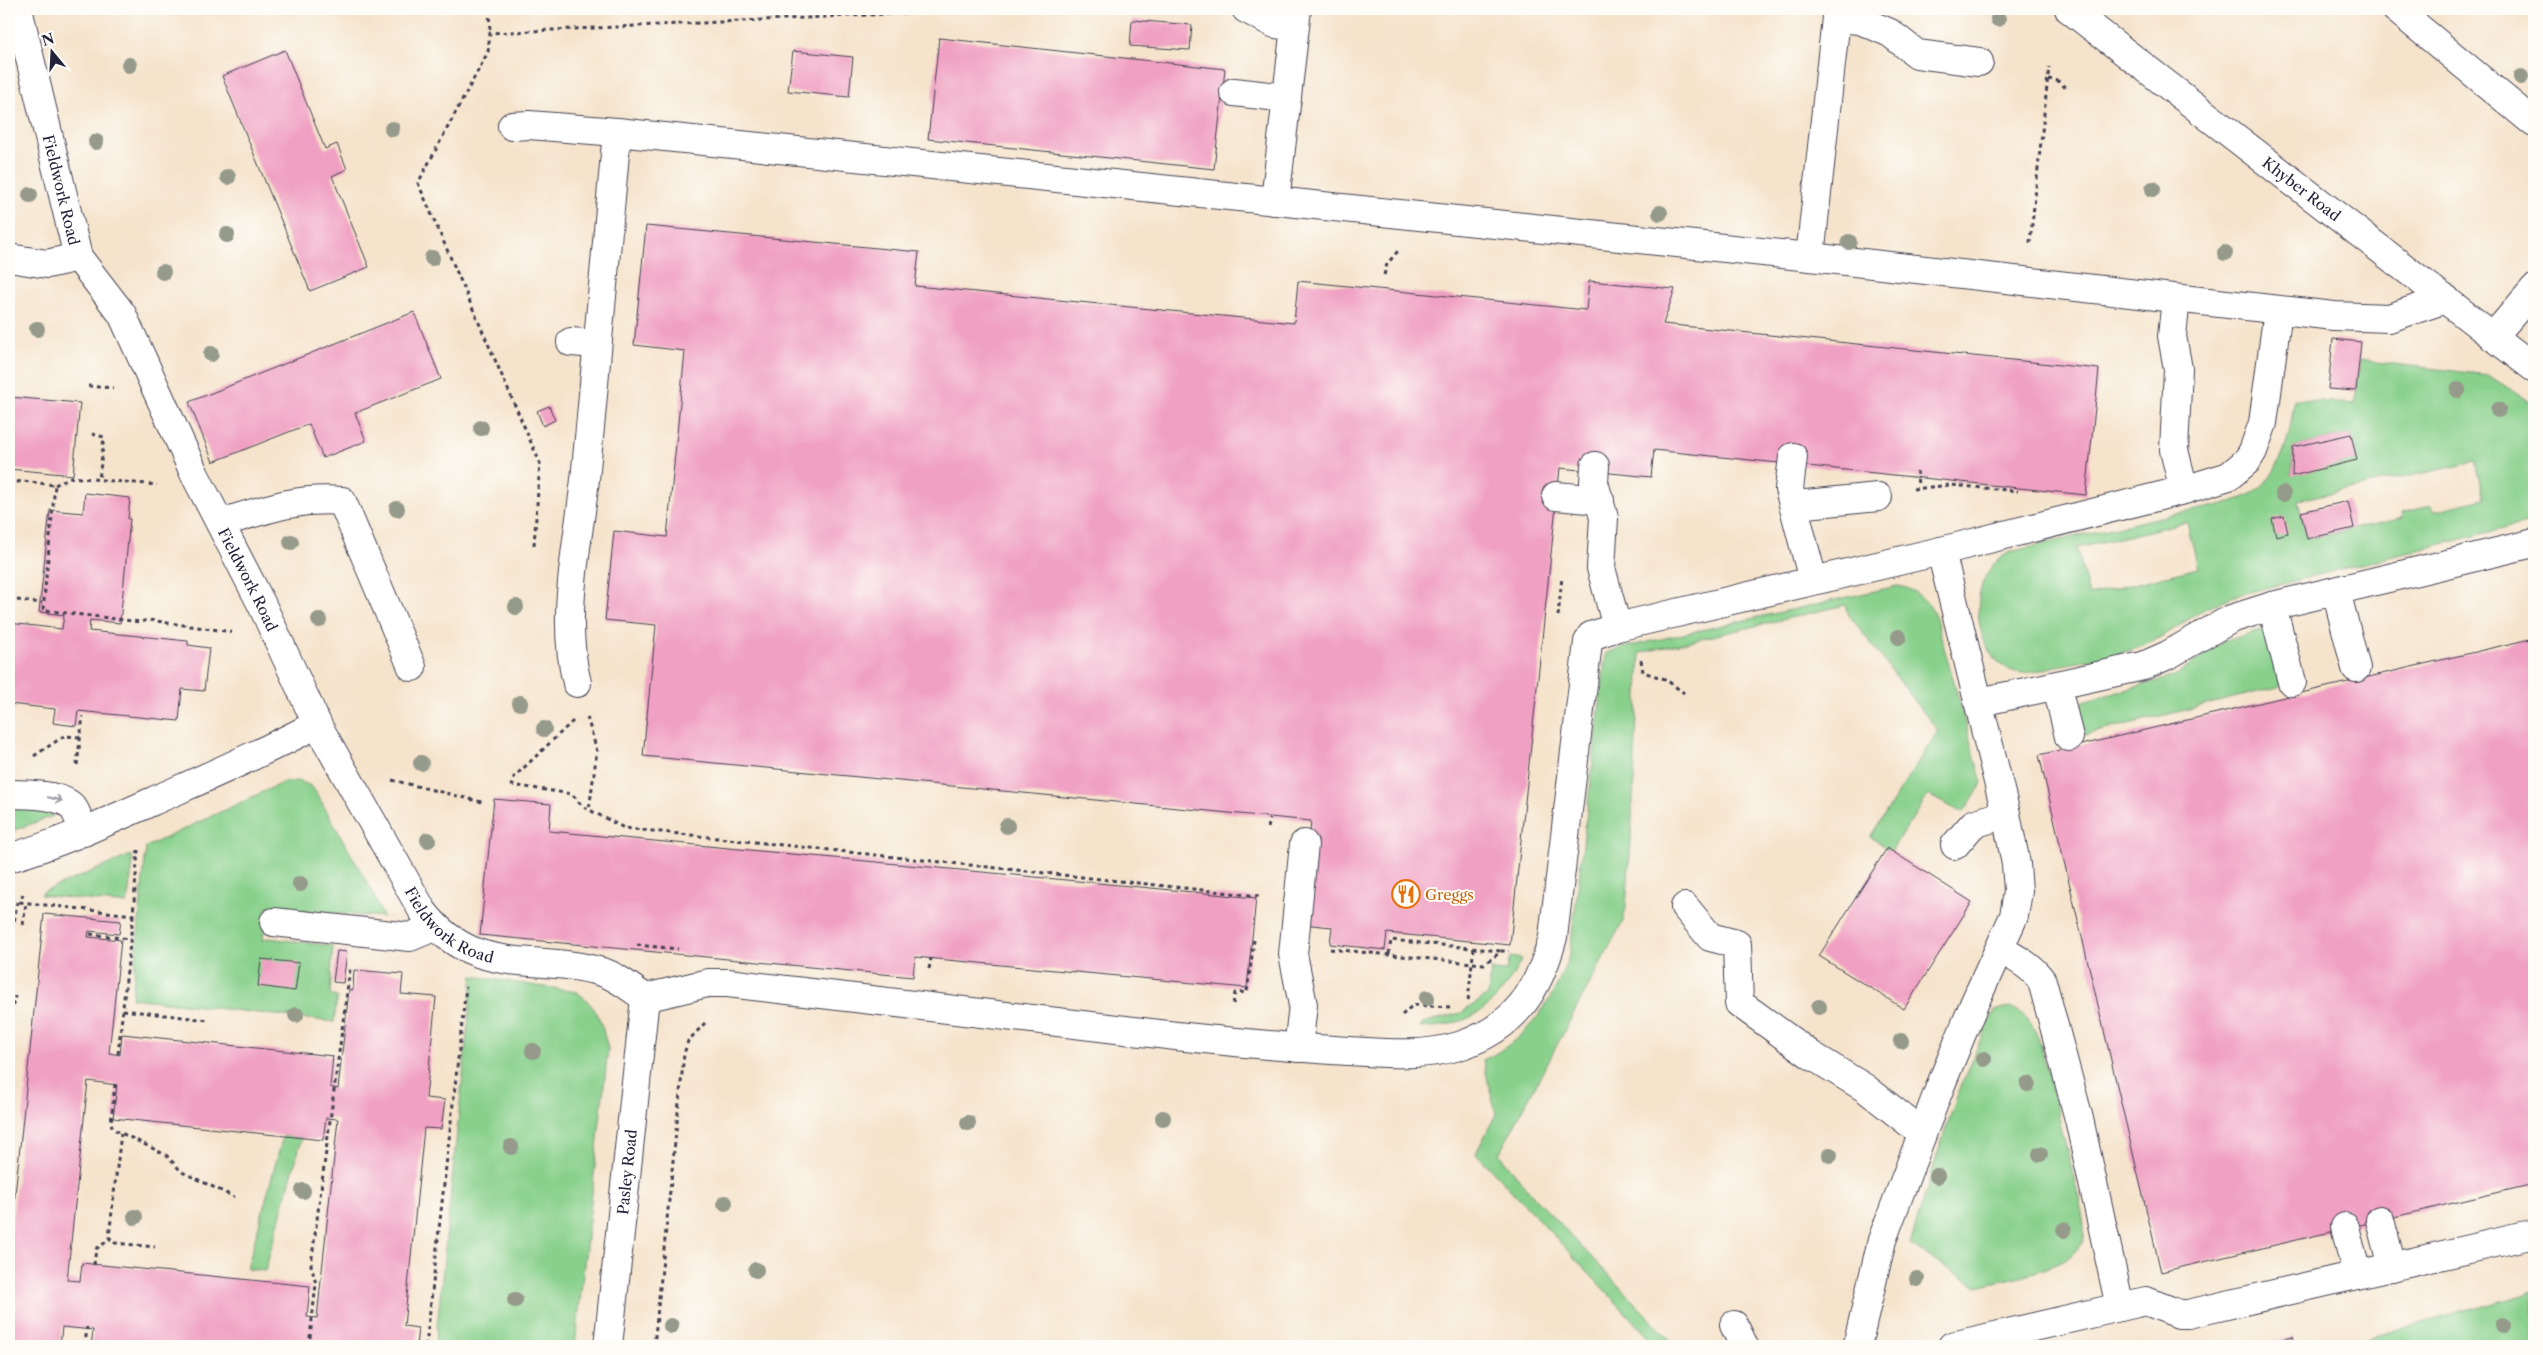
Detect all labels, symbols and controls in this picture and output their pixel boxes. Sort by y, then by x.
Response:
north arrow [28,28,78,78]
text: N [39,29,57,50]
street label: Fieldwork Road [39,133,84,247]
street label: Khyber Road [2259,153,2345,225]
street label: Fieldwork Road [214,524,282,634]
one-way arrow [46,795,62,804]
restaurant icon: Greggs [1391,879,1421,909]
street label: Fieldwork Road [401,883,496,967]
place label: Greggs [1425,885,1474,904]
street label: Pasley Road [613,1128,640,1216]

